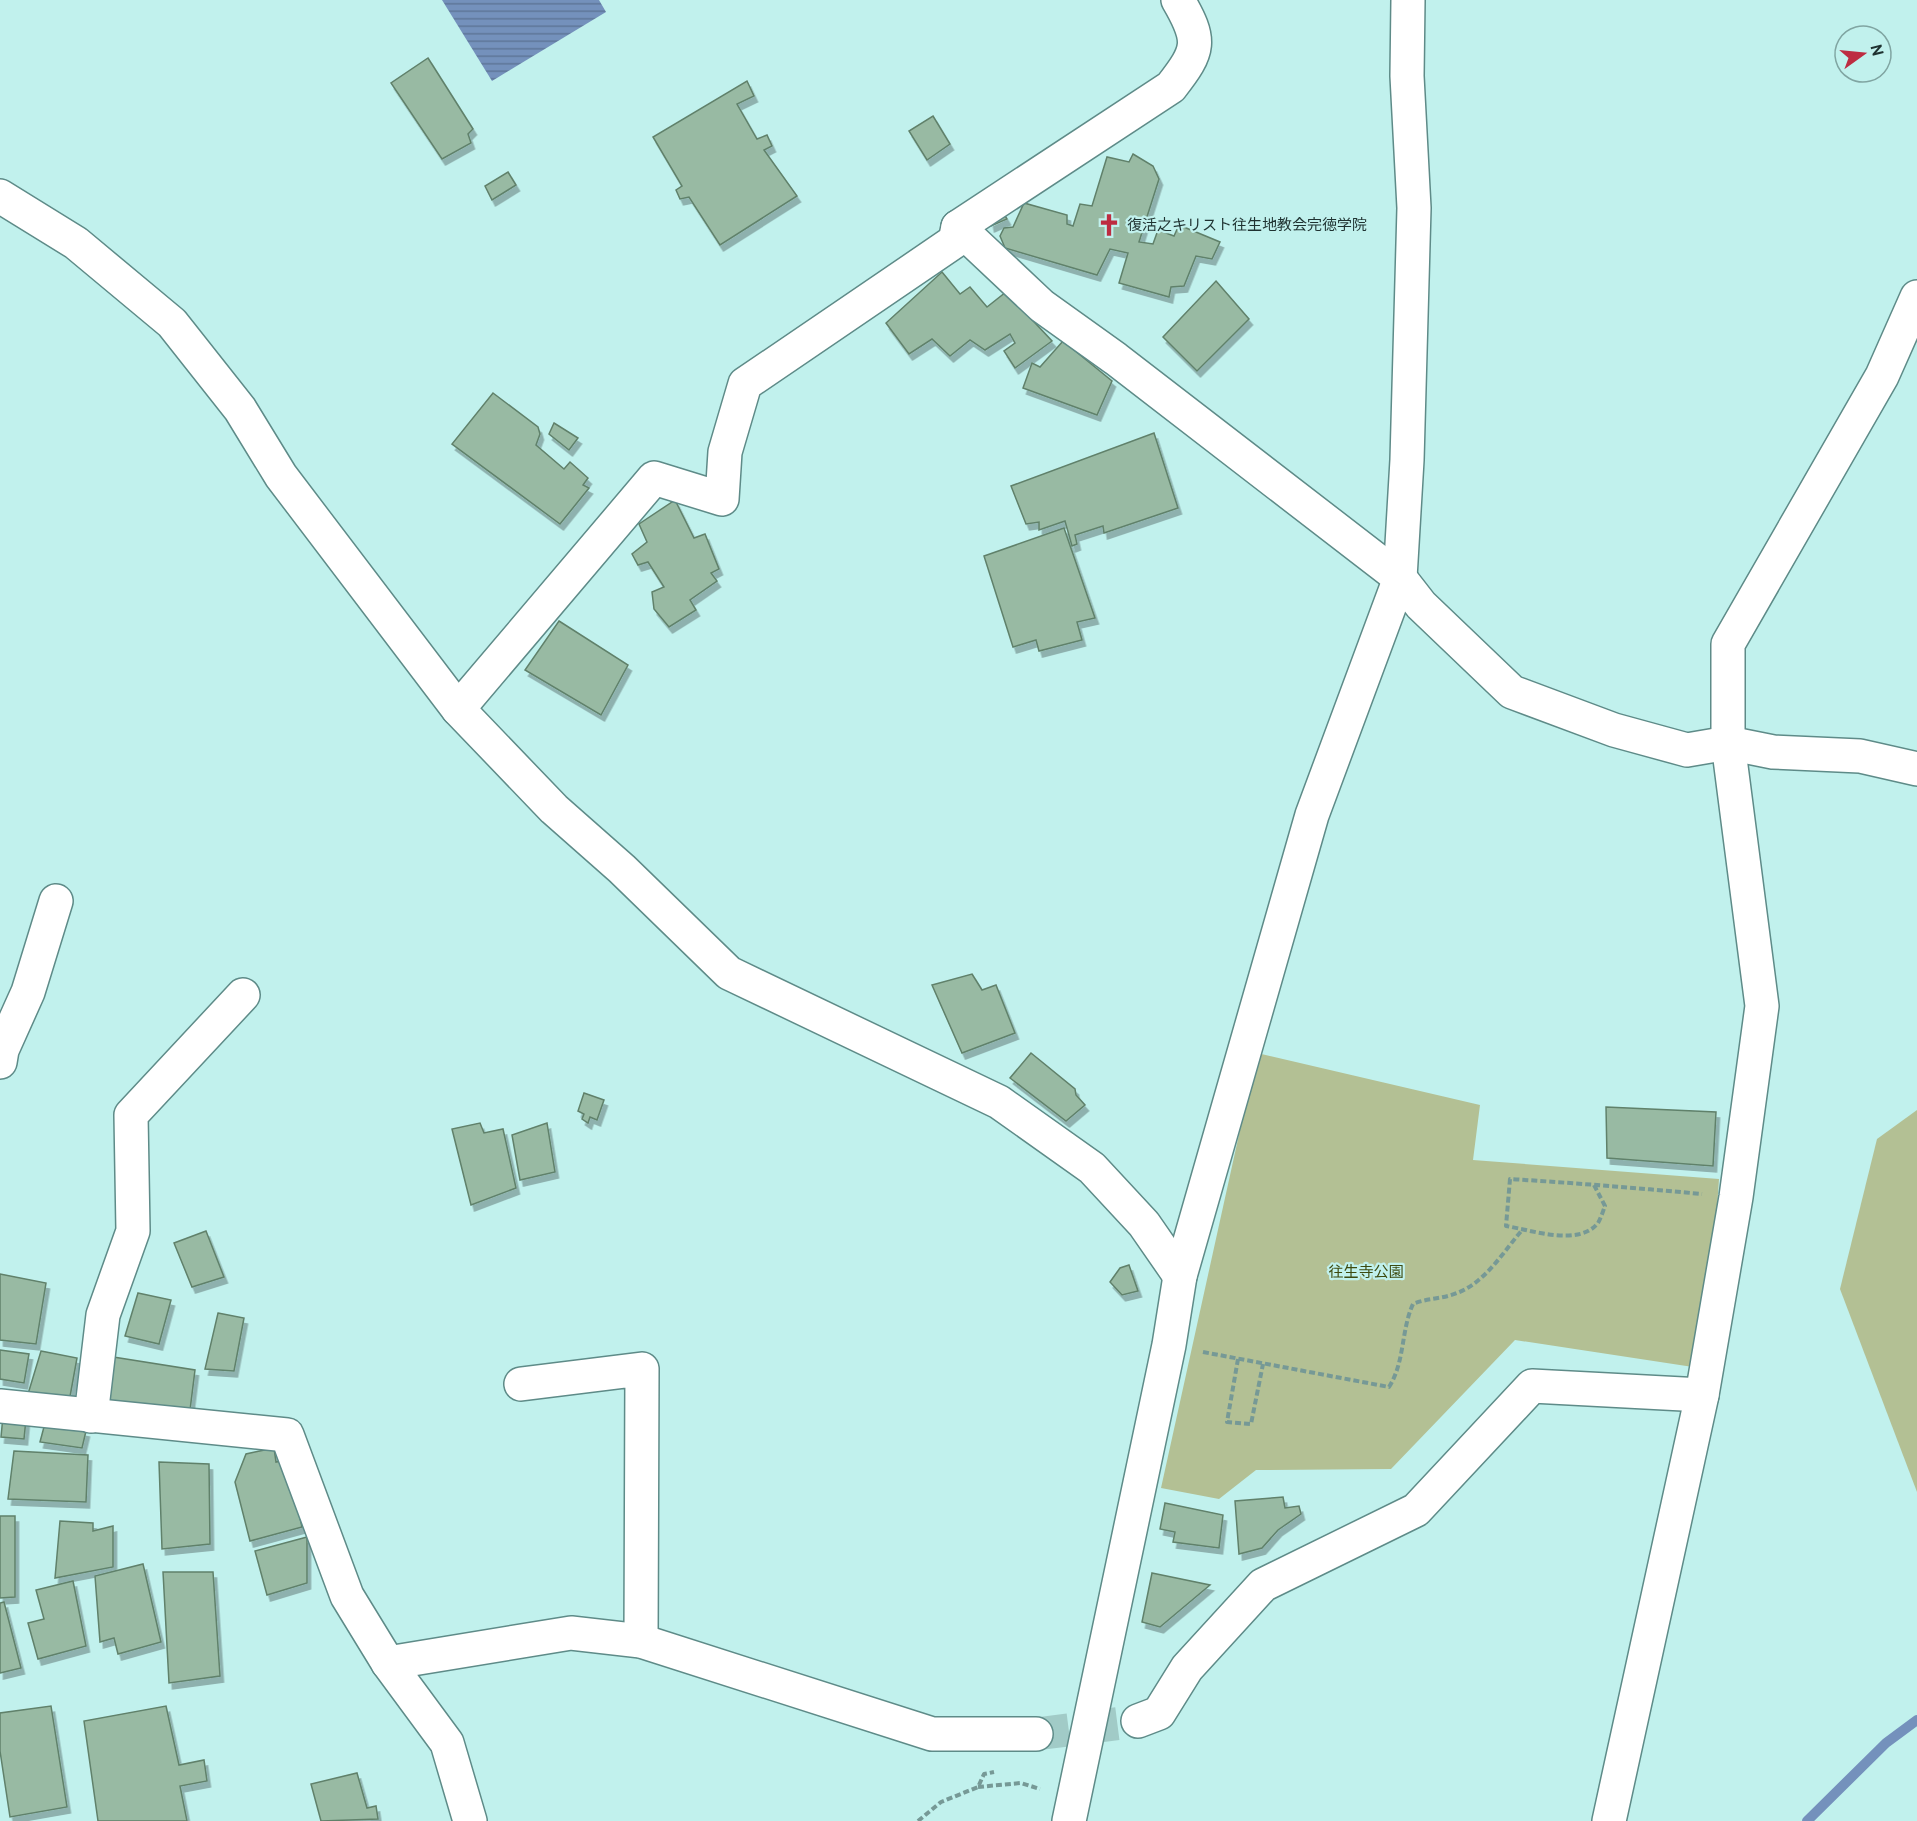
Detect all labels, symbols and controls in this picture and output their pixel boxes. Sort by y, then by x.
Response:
north arrow [1833,24,1893,84]
text: N [1864,42,1887,59]
church icon: 復活之キリスト往生地教会完徳学院 [1096,212,1122,238]
place label: 復活之キリスト往生地教会完徳学院 [1127,217,1367,236]
park label: 往生寺公園 [1328,1264,1404,1283]

